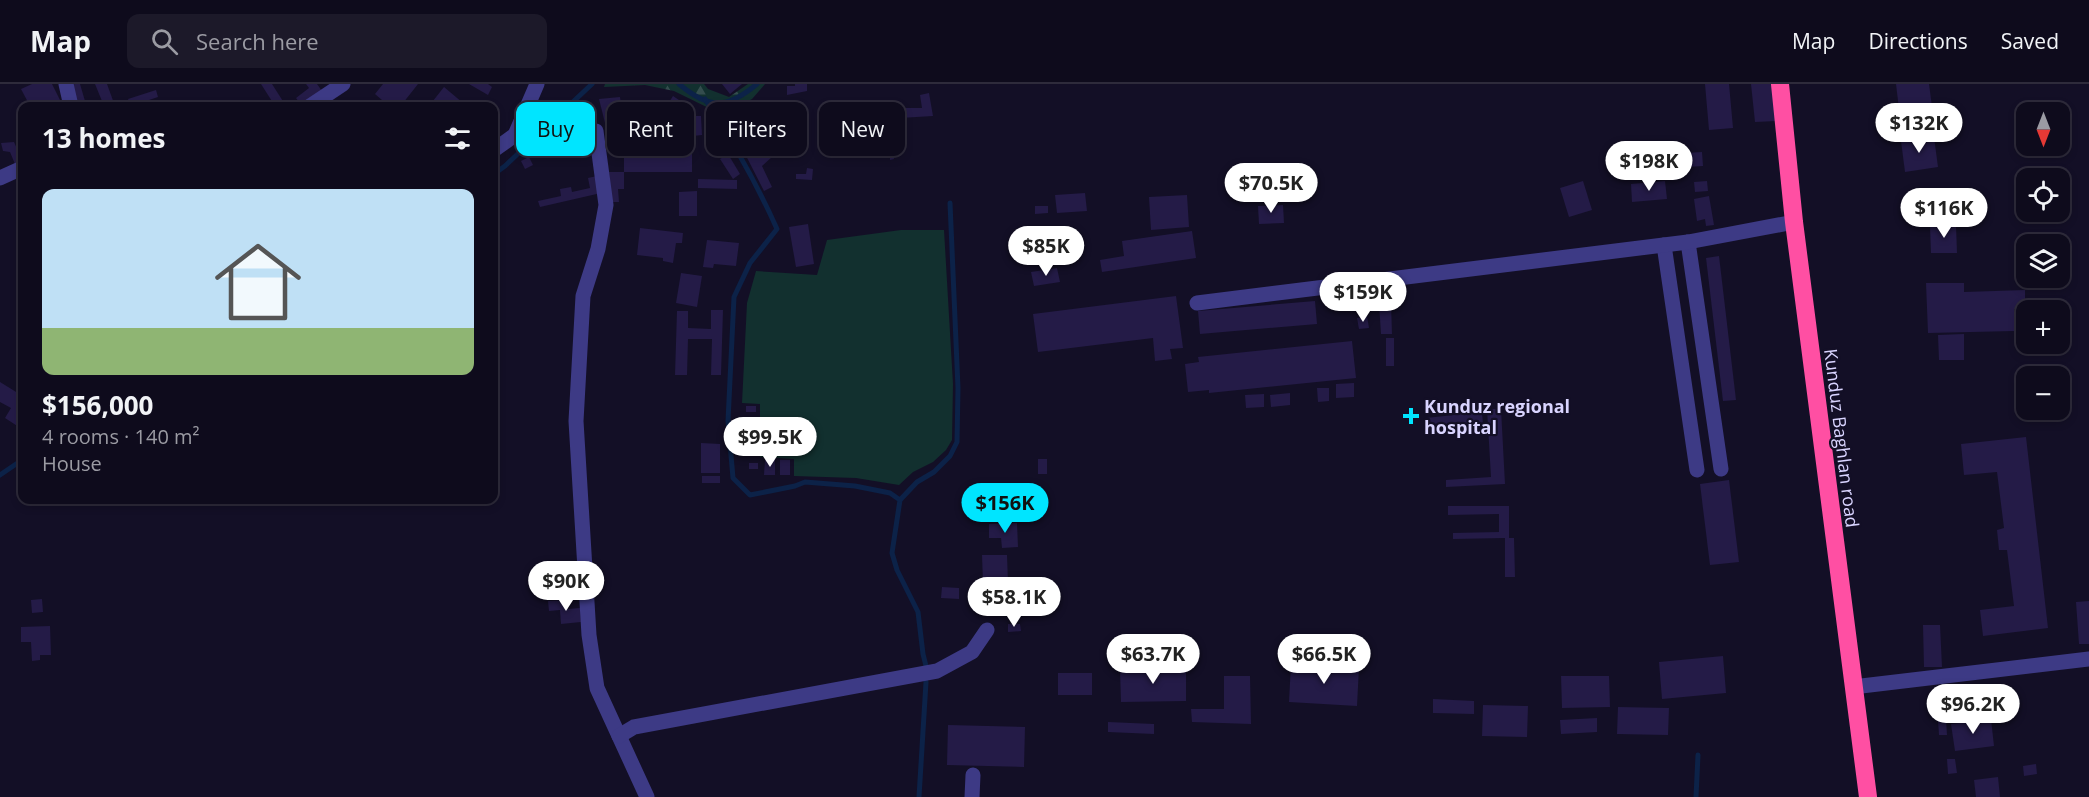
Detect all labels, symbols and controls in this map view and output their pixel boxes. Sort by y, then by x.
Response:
search box [127,14,547,68]
text: Map [30,22,91,60]
icon: search [148,25,181,58]
text: Search here [196,26,319,56]
text: Map [1792,27,1835,55]
text: Directions [1868,27,1968,55]
text: Saved [2001,27,2059,55]
chip: Buy [516,102,595,156]
chip: Rent [607,102,694,156]
chip: Filters [706,102,807,156]
chip: New [819,102,905,156]
north arrow [2016,102,2070,156]
map controls [2016,102,2070,420]
pin: $132K [1877,103,1961,154]
text: $132K [1889,109,1949,136]
text: 13 homes [42,120,166,156]
icon: filters [441,122,474,155]
pin: $198K [1607,141,1691,192]
text: $198K [1619,147,1679,174]
pin: $70.5K [1222,163,1320,214]
button: locate [2016,168,2070,222]
text: $70.5K [1239,169,1303,196]
pin: $116K [1902,188,1986,239]
text: $116K [1914,194,1974,221]
pin: $85K [1010,226,1082,277]
icon: home [204,228,312,336]
text: $85K [1022,232,1070,259]
button: layers [2016,234,2070,288]
pin: $159K [1321,272,1405,323]
text: $159K [1333,278,1393,305]
button: + [2016,300,2070,354]
street label: Kunduz Baghlan road [1819,347,1865,529]
button: − [2016,366,2070,420]
text: $156,000 [42,387,153,423]
place label: Kunduz regional hospital [1424,394,1570,439]
marker: Kunduz regional hospital [1402,407,1420,425]
pin: $99.5K [721,417,819,468]
text: 4 rooms · 140 m² [42,423,200,450]
text: $99.5K [738,423,802,450]
text: House [42,450,102,477]
pin: $156K [963,483,1047,534]
text: $156K [975,489,1035,516]
pin: $90K [530,561,602,612]
text: $90K [542,567,590,594]
pin: $58.1K [965,577,1063,628]
text: $58.1K [982,583,1046,610]
pin: $63.7K [1104,634,1202,685]
pin: $66.5K [1275,634,1373,685]
text: $63.7K [1121,640,1185,667]
text: $66.5K [1292,640,1356,667]
pin: $96.2K [1924,684,2022,735]
text: $96.2K [1941,690,2005,717]

